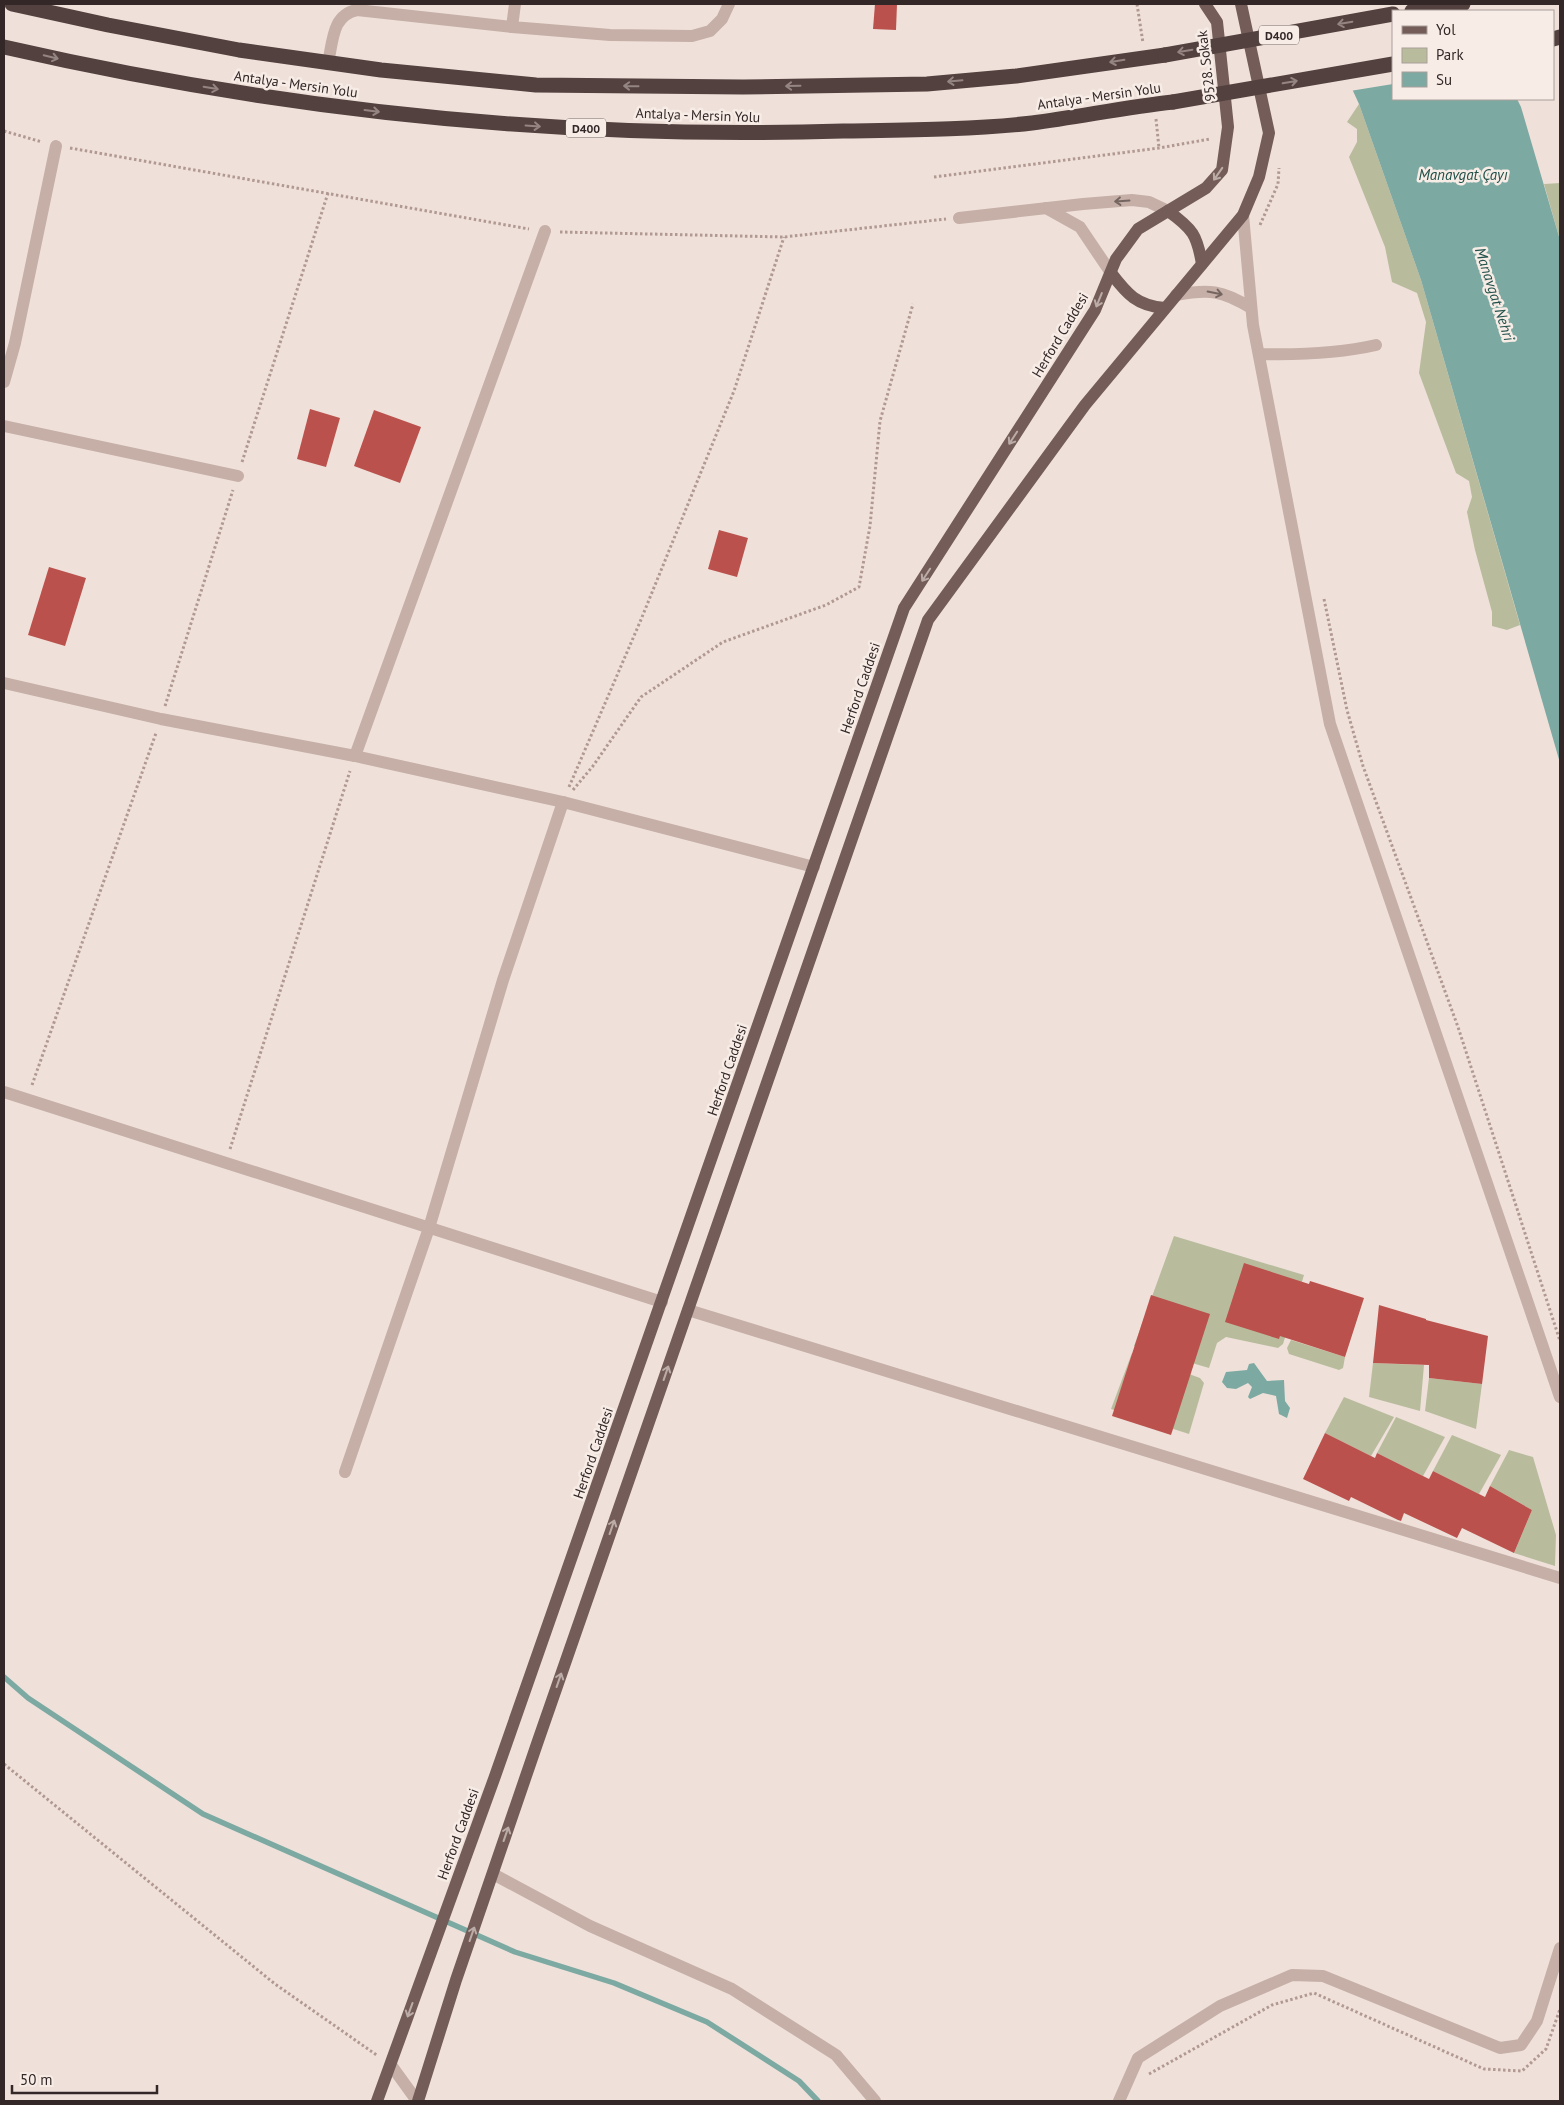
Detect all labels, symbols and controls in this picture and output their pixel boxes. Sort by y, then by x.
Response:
legend [1392,10,1554,100]
one-way arrow [1337,18,1353,28]
text: Yol [1436,20,1456,39]
road number: D400 [1259,26,1299,44]
street label: 9528. Sokak [1193,29,1219,103]
text: Park [1436,45,1464,64]
one-way arrow [1177,47,1193,57]
one-way arrow [43,53,59,63]
one-way arrow [1109,56,1125,66]
street label: Antalya - Mersin Yolu [233,66,359,102]
text: Su [1436,70,1452,89]
one-way arrow [948,76,964,86]
one-way arrow [1281,76,1297,86]
street label: Antalya - Mersin Yolu [1036,78,1162,114]
one-way arrow [623,81,639,91]
one-way arrow [785,81,802,91]
one-way arrow [202,84,218,94]
street label: Antalya - Mersin Yolu [635,104,761,126]
one-way arrow [363,106,379,116]
road number: D400 [566,119,606,138]
one-way arrow [525,121,541,130]
water label: Manavgat Çayı [1418,165,1508,184]
one-way arrow [1213,167,1223,181]
one-way arrow [1114,196,1130,206]
water label: Manavgat Nehri [1471,245,1519,344]
one-way arrow [1207,288,1223,298]
street label: Herford Caddesi [1028,289,1092,381]
one-way arrow [1094,292,1104,307]
one-way arrow [1008,431,1019,445]
one-way arrow [920,568,931,582]
street label: Herford Caddesi [836,640,884,736]
street label: Herford Caddesi [703,1022,751,1118]
one-way arrow [662,1366,671,1381]
street label: Herford Caddesi [569,1405,617,1501]
one-way arrow [608,1519,618,1535]
one-way arrow [555,1673,564,1688]
street label: Herford Caddesi [433,1786,483,1882]
one-way arrow [502,1826,512,1842]
one-way arrow [468,1927,477,1942]
one-way arrow [405,2002,414,2018]
scale bar [12,2062,158,2094]
text: 50 m [20,2070,53,2089]

